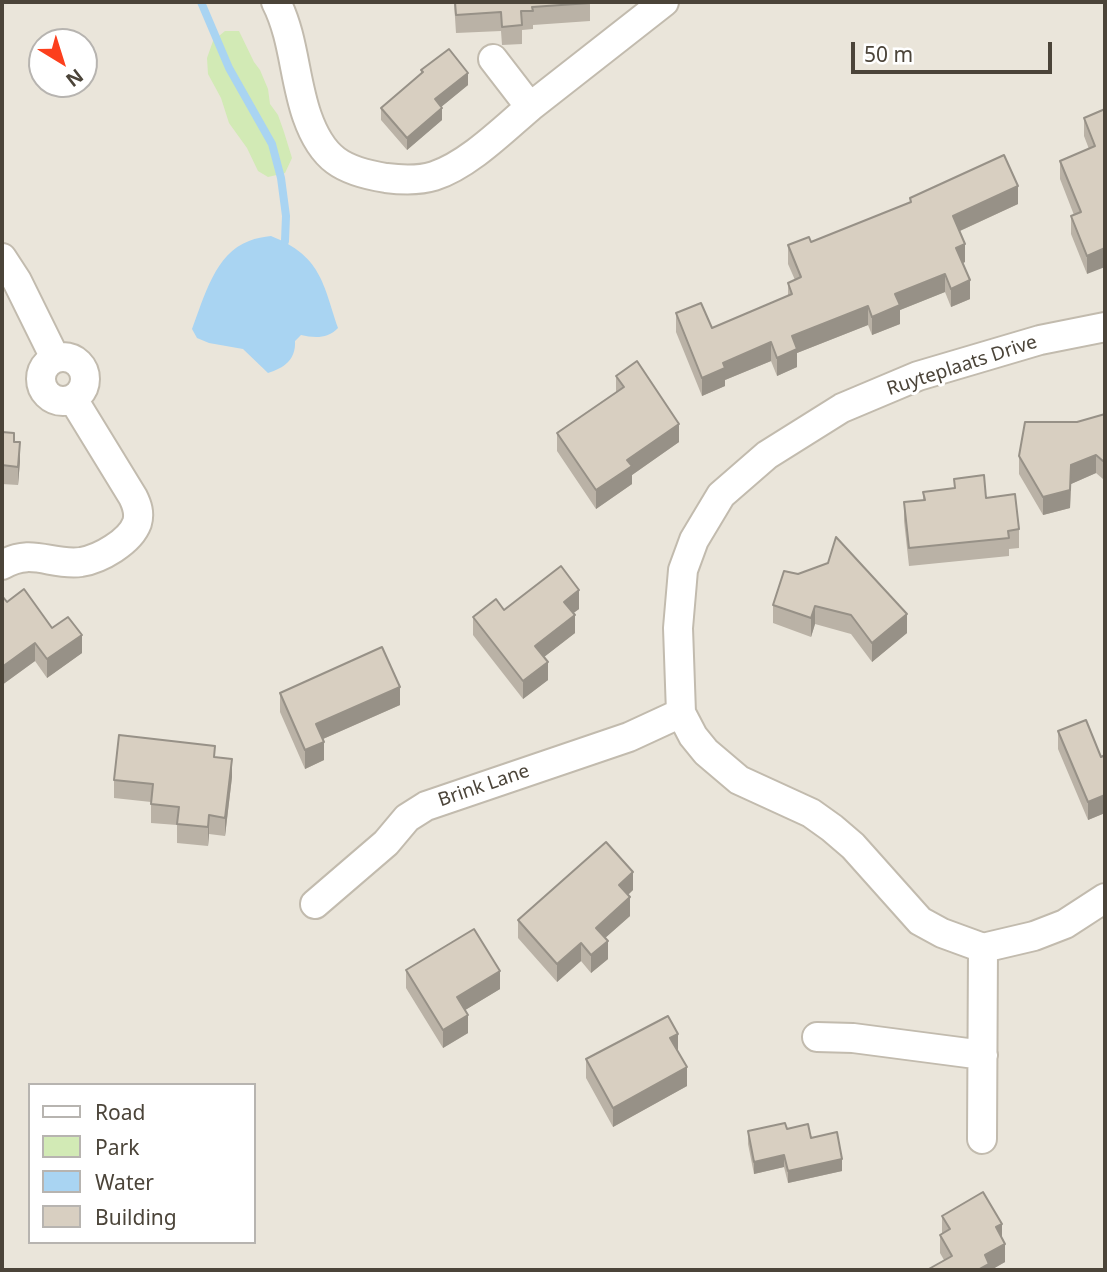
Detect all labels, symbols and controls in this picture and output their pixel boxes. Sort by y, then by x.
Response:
north arrow [28,28,98,98]
scale bar [855,28,1056,72]
text: 50 m [864,40,913,68]
text: N [61,63,89,93]
street label: Ruyteplaats Drive [884,331,1040,401]
street label: Brink Lane [435,760,533,812]
legend [28,1083,256,1244]
text: Road [95,1098,145,1126]
text: Park [95,1133,139,1161]
text: Water [95,1168,154,1196]
text: Building [95,1203,177,1231]

